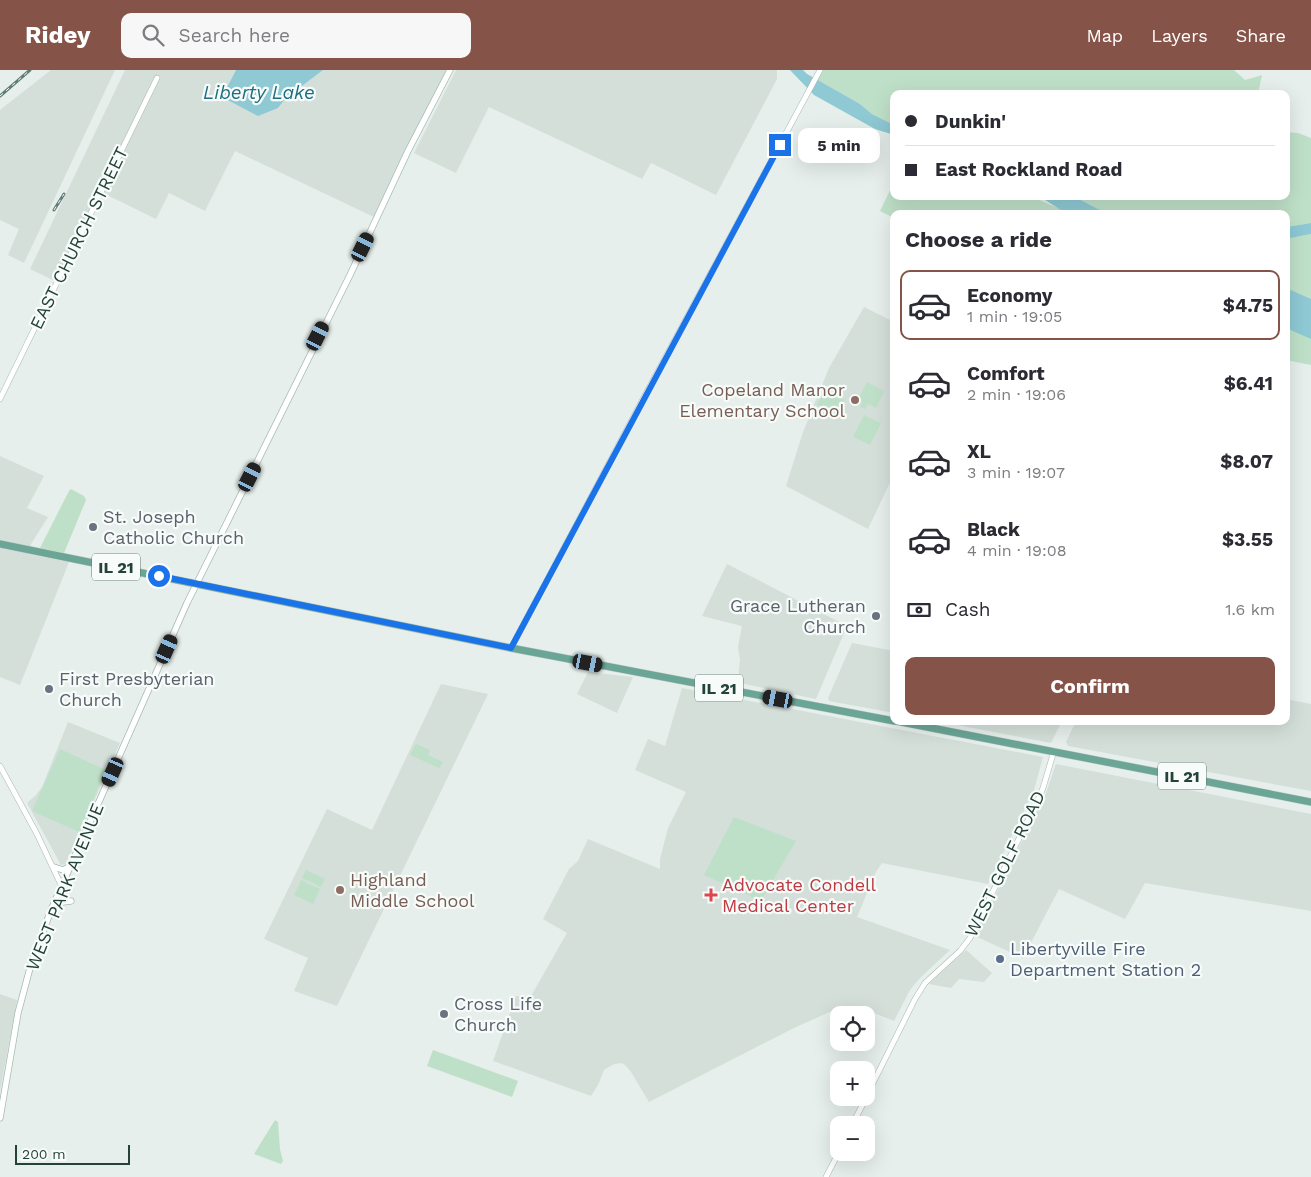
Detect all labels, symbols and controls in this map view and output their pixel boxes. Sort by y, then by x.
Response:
search box [121,13,471,58]
text: Ridey [25,21,91,49]
icon: search [139,21,167,49]
text: Search here [179,24,290,47]
text: Map [1086,25,1123,46]
text: Layers [1151,25,1208,46]
text: Share [1236,25,1286,46]
water label: Liberty Lake [203,81,315,104]
text: Dunkin' [935,110,1006,133]
callout: 5 min [798,128,880,162]
route end [769,134,791,156]
text: 5 min [817,136,861,155]
street label: EAST CHURCH STREET [25,143,132,332]
text: East Rockland Road [935,158,1122,181]
text: Choose a ride [905,227,1052,252]
car [349,230,376,264]
icon: car [907,283,952,328]
text: Economy [967,284,1052,307]
text: $4.75 [1223,294,1273,317]
text: 1 min · 19:05 [967,307,1062,326]
car [304,319,331,353]
icon: car [907,361,952,406]
text: Comfort [967,362,1045,385]
text: $6.41 [1224,372,1273,395]
place label: Copeland Manor Elementary School [679,379,845,421]
text: 2 min · 19:06 [967,385,1066,404]
marker: Copeland Manor Elementary School [849,394,861,406]
icon: car [907,439,952,484]
text: XL [967,440,991,463]
text: $8.07 [1220,450,1273,473]
car [236,460,263,494]
text: 3 min · 19:07 [967,463,1065,482]
place label: St. Joseph Catholic Church [103,506,244,548]
icon: car [907,517,952,562]
text: Black [967,518,1020,541]
marker: St. Joseph Catholic Church [87,521,99,533]
text: $3.55 [1222,528,1273,551]
text: 4 min · 19:08 [967,541,1067,560]
road number: IL 21 [92,554,140,581]
route start [148,565,170,587]
place label: Grace Lutheran Church [730,595,866,637]
icon: cash [905,596,933,624]
text: Cash [945,598,991,621]
text: 1.6 km [1225,600,1275,619]
marker: Grace Lutheran Church [870,610,882,622]
car [154,632,179,666]
car [571,653,604,673]
button: Confirm [905,657,1275,715]
place label: First Presbyterian Church [59,668,215,710]
road number: IL 21 [695,674,743,702]
marker: First Presbyterian Church [43,683,55,695]
car [761,689,794,709]
car [100,755,125,789]
road number: IL 21 [1158,762,1206,789]
street label: WEST GOLF ROAD [960,787,1049,940]
street label: WEST PARK AVENUE [21,800,108,974]
place label: Highland Middle School [350,869,475,911]
place label: Advocate Condell Medical Center [722,874,877,916]
marker: Highland Middle School [334,884,346,896]
marker: Advocate Condell Medical Center [704,888,718,902]
place label: Libertyville Fire Department Station 2 [1010,938,1201,980]
marker: Libertyville Fire Department Station 2 [994,953,1006,965]
place label: Cross Life Church [454,993,542,1035]
map controls [830,1006,875,1161]
button: locate [830,1006,875,1051]
marker: Cross Life Church [438,1008,450,1020]
button: + [830,1061,875,1106]
button: − [830,1116,875,1161]
scale bar [15,1142,130,1165]
text: 200 m [22,1146,66,1162]

